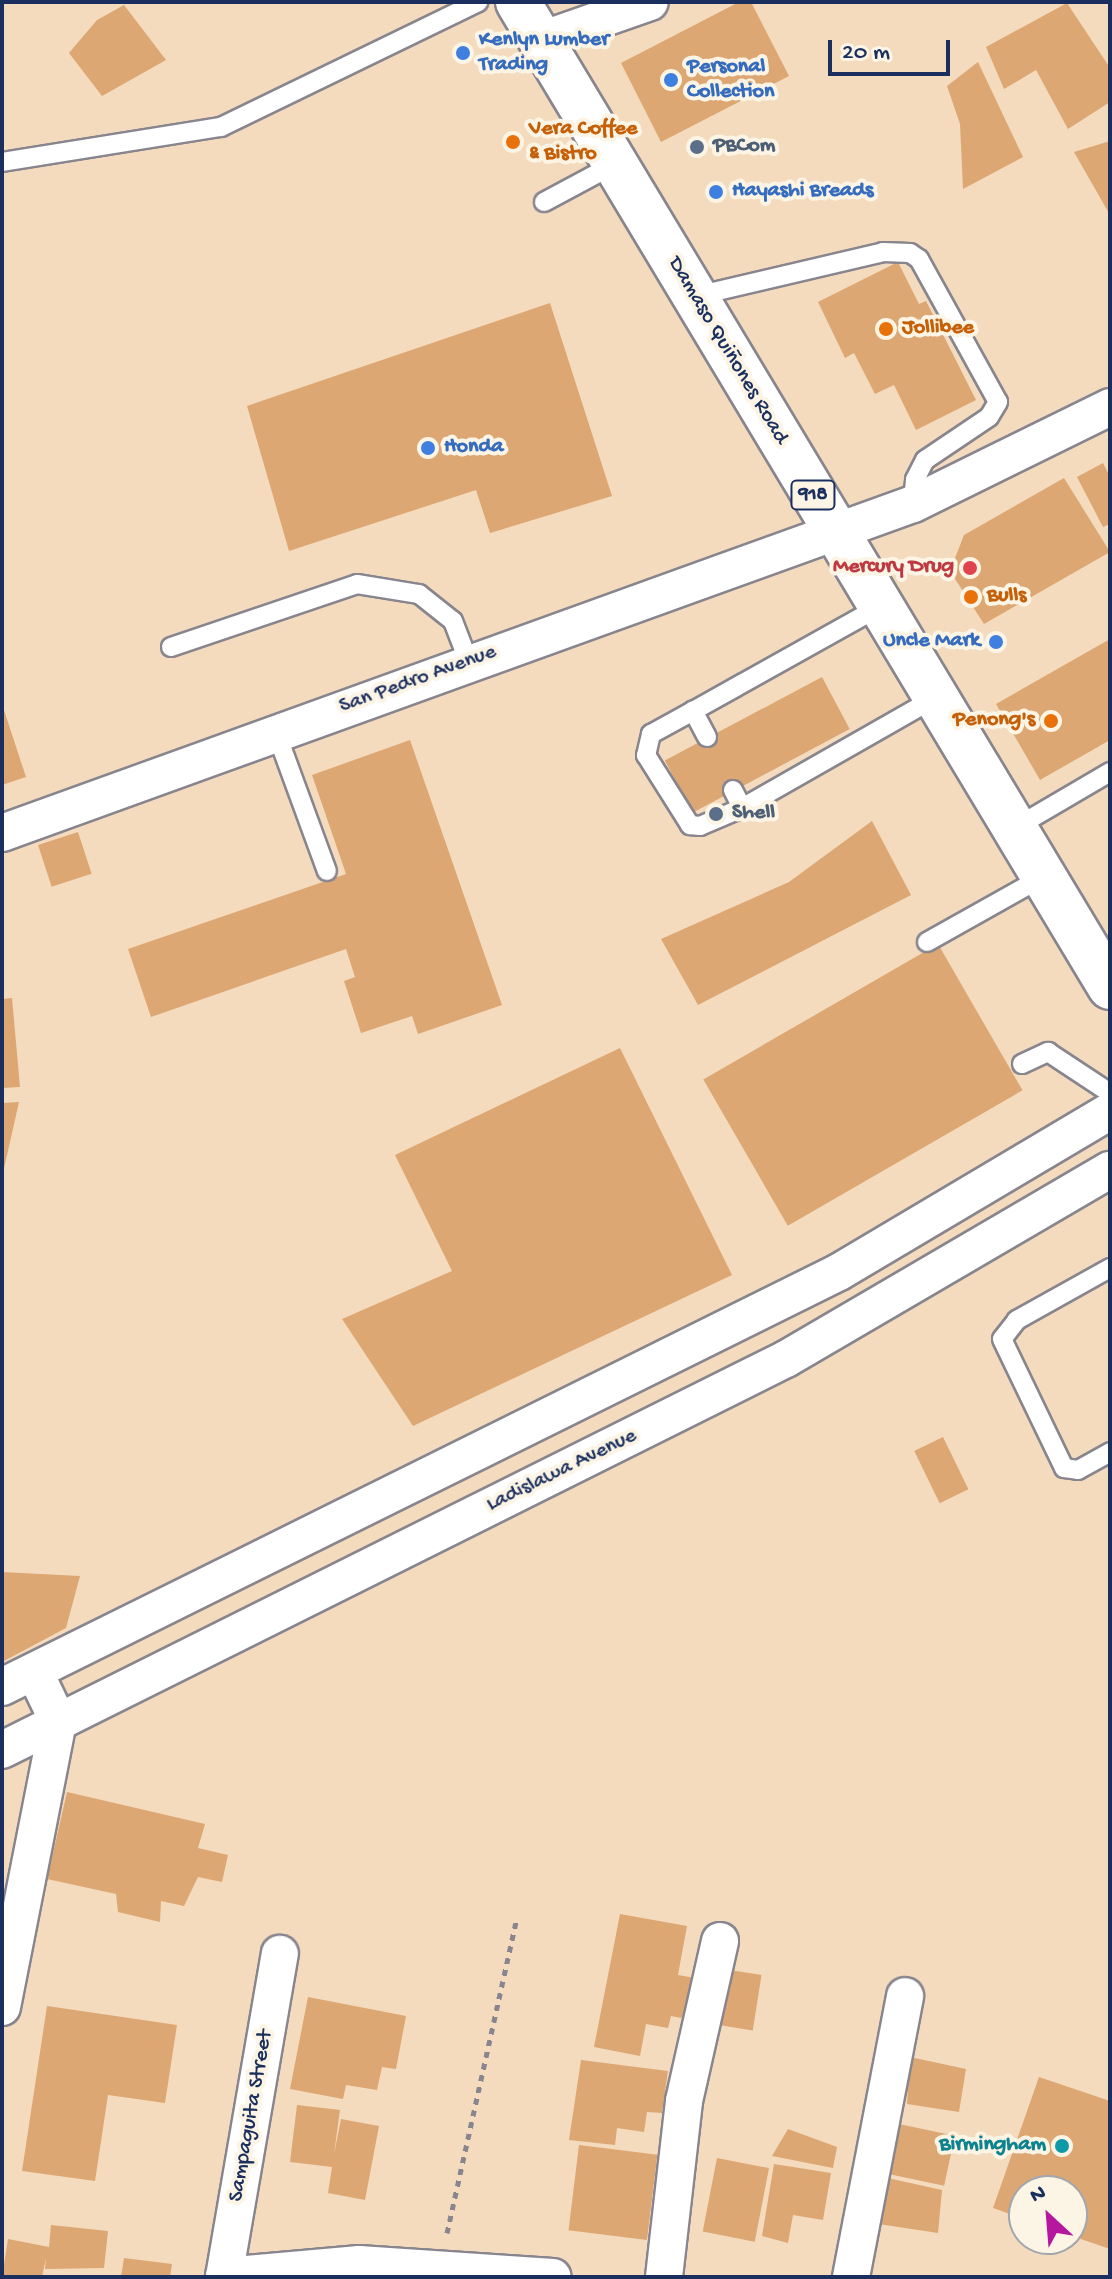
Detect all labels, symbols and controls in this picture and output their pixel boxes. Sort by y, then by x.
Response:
scale bar [832,24,954,74]
place label: Kenlyn Lumber Trading [479,27,609,78]
text: 20 m [842,39,890,68]
marker: Kenlyn Lumber Trading [454,44,472,62]
place label: Personal Collection [687,54,774,106]
marker: Personal Collection [662,71,680,89]
place label: Vera Coffee & Bistro [529,116,637,168]
marker: Vera Coffee & Bistro [504,133,522,151]
place label: PBCom [713,134,775,160]
marker: PBCom [688,138,706,156]
place label: Hayashi Breads [732,179,873,205]
marker: Hayashi Breads [707,183,725,201]
street label: Damaso Quiñones Road [661,252,793,450]
place label: Jollibee [902,316,974,342]
marker: Jollibee [877,320,895,338]
place label: Honda [444,435,504,461]
marker: Honda [419,439,437,457]
road number: 918 [789,479,837,511]
place label: Mercury Drug [833,555,954,581]
marker: Mercury Drug [961,559,979,577]
place label: Bulls [987,584,1026,610]
marker: Bulls [962,588,980,606]
place label: Uncle Mark [883,629,980,655]
marker: Uncle Mark [987,633,1005,651]
street label: San Pedro Avenue [336,639,500,721]
place label: Penong's [953,708,1035,734]
marker: Penong's [1042,712,1060,730]
place label: Shell [732,801,775,827]
marker: Shell [707,805,725,823]
street label: Ladislawa Avenue [483,1423,641,1519]
street label: Sampaguita Street [224,2028,280,2204]
place label: Birmingham [939,2133,1046,2159]
marker: Birmingham [1053,2137,1071,2155]
north arrow [1008,2175,1088,2255]
text: N [1026,2180,1051,2210]

